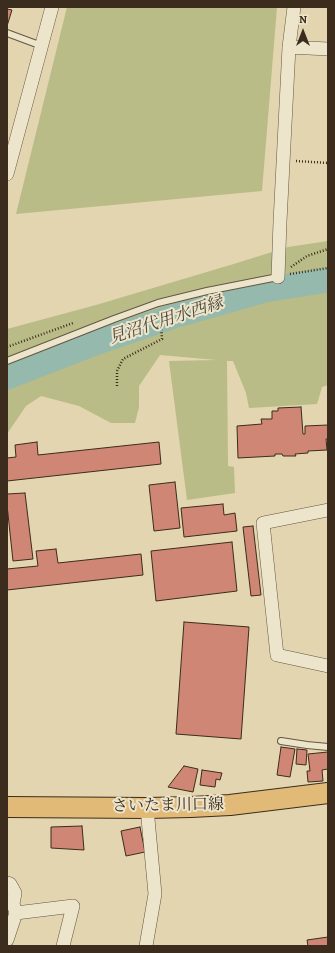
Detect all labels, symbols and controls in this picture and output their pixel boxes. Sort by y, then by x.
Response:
north arrow [283,12,323,52]
text: N [299,12,307,27]
water label: 見沼代用水西縁 [106,293,226,349]
street label: さいたま川口線 [112,795,224,817]

